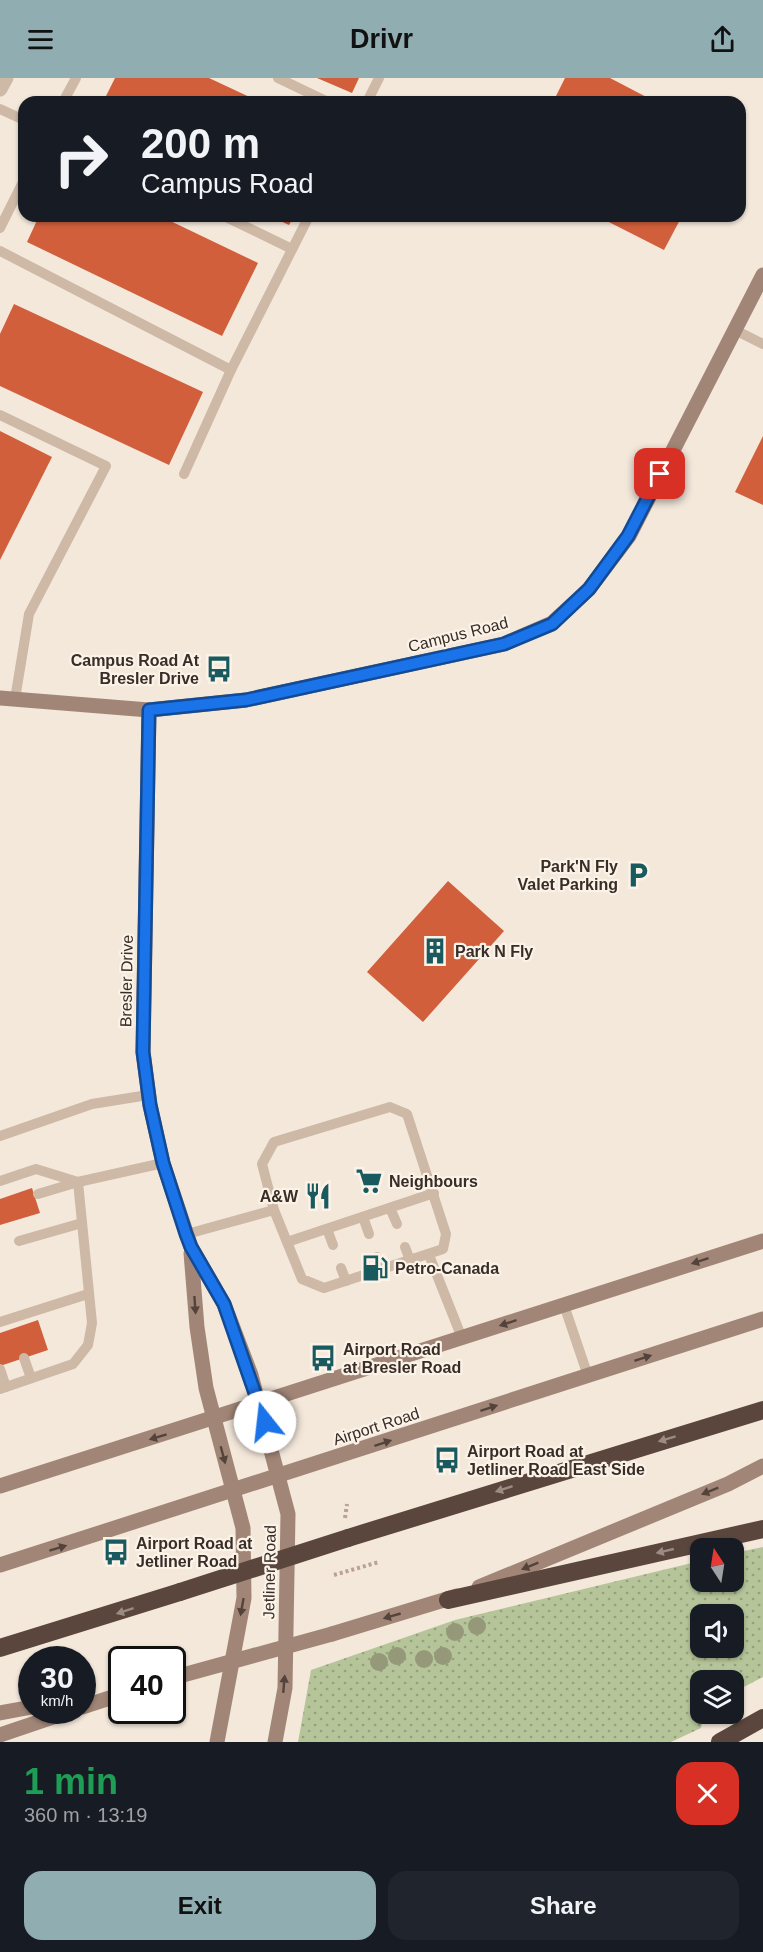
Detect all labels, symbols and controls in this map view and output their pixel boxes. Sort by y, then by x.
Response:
icon: menu [24,23,57,56]
icon: share [706,23,739,56]
text: Drivr [350,24,413,54]
icon: right [42,120,120,198]
text: 200 m [141,120,260,167]
text: Campus Road [141,169,314,199]
pin [634,448,685,499]
icon: arrive [643,457,676,490]
street label: Campus Road [406,614,510,655]
place label: Campus Road At Bresler Drive [71,652,200,687]
bus stop icon: Campus Road At Bresler Drive [204,654,234,684]
place label: Park'N Fly Valet Parking [518,858,618,893]
parking icon: Park'N Fly Valet Parking [623,860,653,890]
street label: Bresler Drive [117,935,136,1027]
building icon: Park N Fly [420,936,450,966]
place label: Park N Fly [455,943,533,960]
supermarket icon: Neighbours [354,1166,384,1196]
place label: Neighbours [389,1173,478,1190]
restaurant icon: A&W [303,1181,333,1211]
place label: A&W [260,1188,299,1205]
fuel station icon: Petro-Canada [360,1253,390,1283]
one-way arrow [691,1257,709,1266]
place label: Petro-Canada [395,1260,499,1277]
one-way arrow [190,1296,200,1315]
one-way arrow [499,1319,517,1328]
place label: Airport Road at Bresler Road [343,1341,461,1376]
bus stop icon: Airport Road at Bresler Road [308,1343,338,1373]
one-way arrow [634,1353,652,1363]
position arrow [233,1390,297,1454]
one-way arrow [480,1403,498,1413]
street label: Airport Road [331,1405,421,1448]
one-way arrow [149,1433,167,1442]
one-way arrow [658,1435,676,1444]
one-way arrow [374,1438,392,1447]
place label: Airport Road at Jetliner Road East Side [467,1443,645,1478]
bus stop icon: Airport Road at Jetliner Road East Side [432,1445,462,1475]
one-way arrow [219,1446,229,1465]
one-way arrow [495,1484,513,1494]
one-way arrow [701,1486,719,1496]
street label: Jetliner Road [260,1525,279,1619]
place label: Airport Road at Jetliner Road [136,1535,253,1570]
bus stop icon: Airport Road at Jetliner Road [101,1537,131,1567]
north arrow [690,1538,744,1592]
map controls [690,1538,744,1724]
one-way arrow [49,1543,67,1552]
one-way arrow [655,1547,674,1556]
one-way arrow [521,1562,539,1571]
one-way arrow [237,1598,246,1617]
button: sound [690,1604,744,1658]
one-way arrow [116,1606,134,1616]
one-way arrow [383,1612,401,1621]
speed limit sign: 40 [108,1646,186,1724]
text: 30 [40,1661,74,1694]
button: layers [690,1670,744,1724]
one-way arrow [280,1675,289,1694]
text: km/h [41,1692,73,1709]
text: 1 min [24,1761,118,1802]
button: close [676,1762,739,1825]
text: 360 m · 13:19 [24,1804,147,1826]
button: Exit [24,1871,376,1940]
button: Share [388,1871,739,1940]

